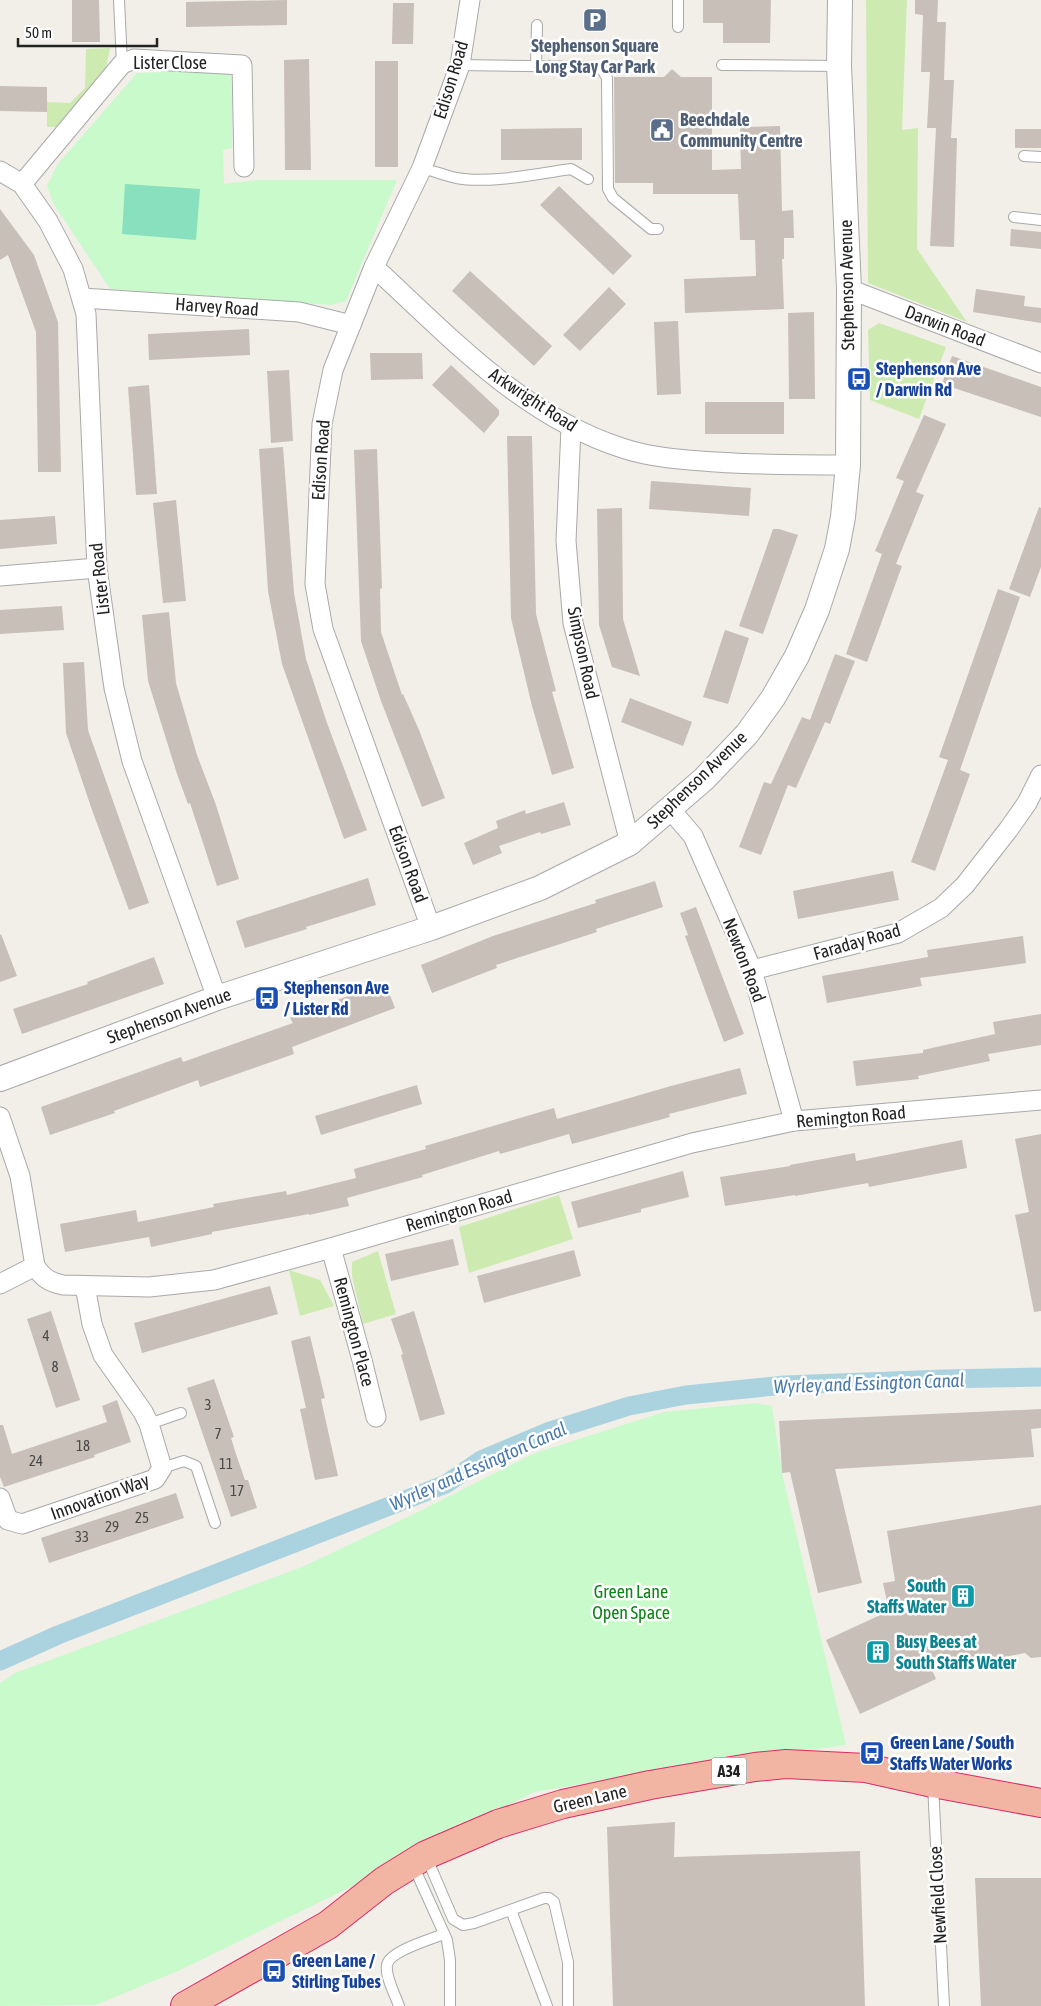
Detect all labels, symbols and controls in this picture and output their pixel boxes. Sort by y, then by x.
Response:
parking icon: Stephenson Square Long Stay Car Park [582,7,608,33]
scale bar [18,15,156,47]
text: 50 m [25,24,52,41]
place label: Stephenson Square Long Stay Car Park [531,35,659,77]
street label: Edison Road [429,38,472,122]
street label: Lister Close [133,52,207,73]
place label: Beechdale Community Centre [680,109,803,151]
public building icon: Beechdale Community Centre [649,117,675,143]
street label: Stephenson Avenue [835,219,858,351]
street label: Harvey Road [175,293,259,320]
street label: Darwin Road [902,301,988,350]
place label: Stephenson Ave / Darwin Rd [876,358,981,400]
street label: Arkwright Road [485,363,581,436]
bus stop icon: Stephenson Ave / Darwin Rd [846,366,872,392]
street label: Edison Road [307,419,334,501]
street label: Lister Road [85,542,114,616]
street label: Simpson Road [563,605,603,701]
street label: Stephenson Avenue [642,727,751,833]
street label: Edison Road [385,822,432,905]
street label: Newton Road [719,915,770,1005]
street label: Faraday Road [811,919,903,964]
place label: Stephenson Ave / Lister Rd [284,977,389,1019]
street label: Stephenson Avenue [104,983,234,1048]
bus stop icon: Stephenson Ave / Lister Rd [254,985,280,1011]
street label: Remington Road [795,1101,907,1132]
street label: Remington Road [403,1185,515,1236]
street label: Remington Place [330,1275,379,1389]
house number: 4 [42,1327,50,1344]
house number: 8 [51,1358,59,1375]
water label: Wyrley and Essington Canal [773,1369,965,1397]
house number: 3 [204,1396,212,1413]
water label: Wyrley and Essington Canal [386,1417,570,1515]
house number: 7 [214,1425,222,1442]
house number: 18 [76,1437,90,1454]
house number: 24 [29,1452,43,1469]
house number: 11 [219,1455,233,1472]
street label: Innovation Way [48,1469,152,1524]
house number: 17 [230,1482,244,1499]
house number: 25 [135,1509,149,1526]
house number: 29 [105,1518,119,1535]
house number: 33 [75,1528,89,1545]
place label: South Staffs Water [867,1575,947,1617]
park label: Green Lane Open Space [592,1581,670,1623]
building icon: South Staffs Water [950,1583,976,1609]
place label: Busy Bees at South Staffs Water [896,1631,1017,1673]
building icon: Busy Bees at South Staffs Water [865,1639,891,1665]
place label: Green Lane / South Staffs Water Works [890,1732,1014,1774]
bus stop icon: Green Lane / South Staffs Water Works [859,1740,885,1766]
road number: A34 [712,1758,746,1784]
street label: Green Lane [551,1780,629,1817]
street label: Newfield Close [924,1846,951,1944]
place label: Green Lane / Stirling Tubes [292,1950,381,1992]
bus stop icon: Green Lane / Stirling Tubes [261,1958,287,1984]

